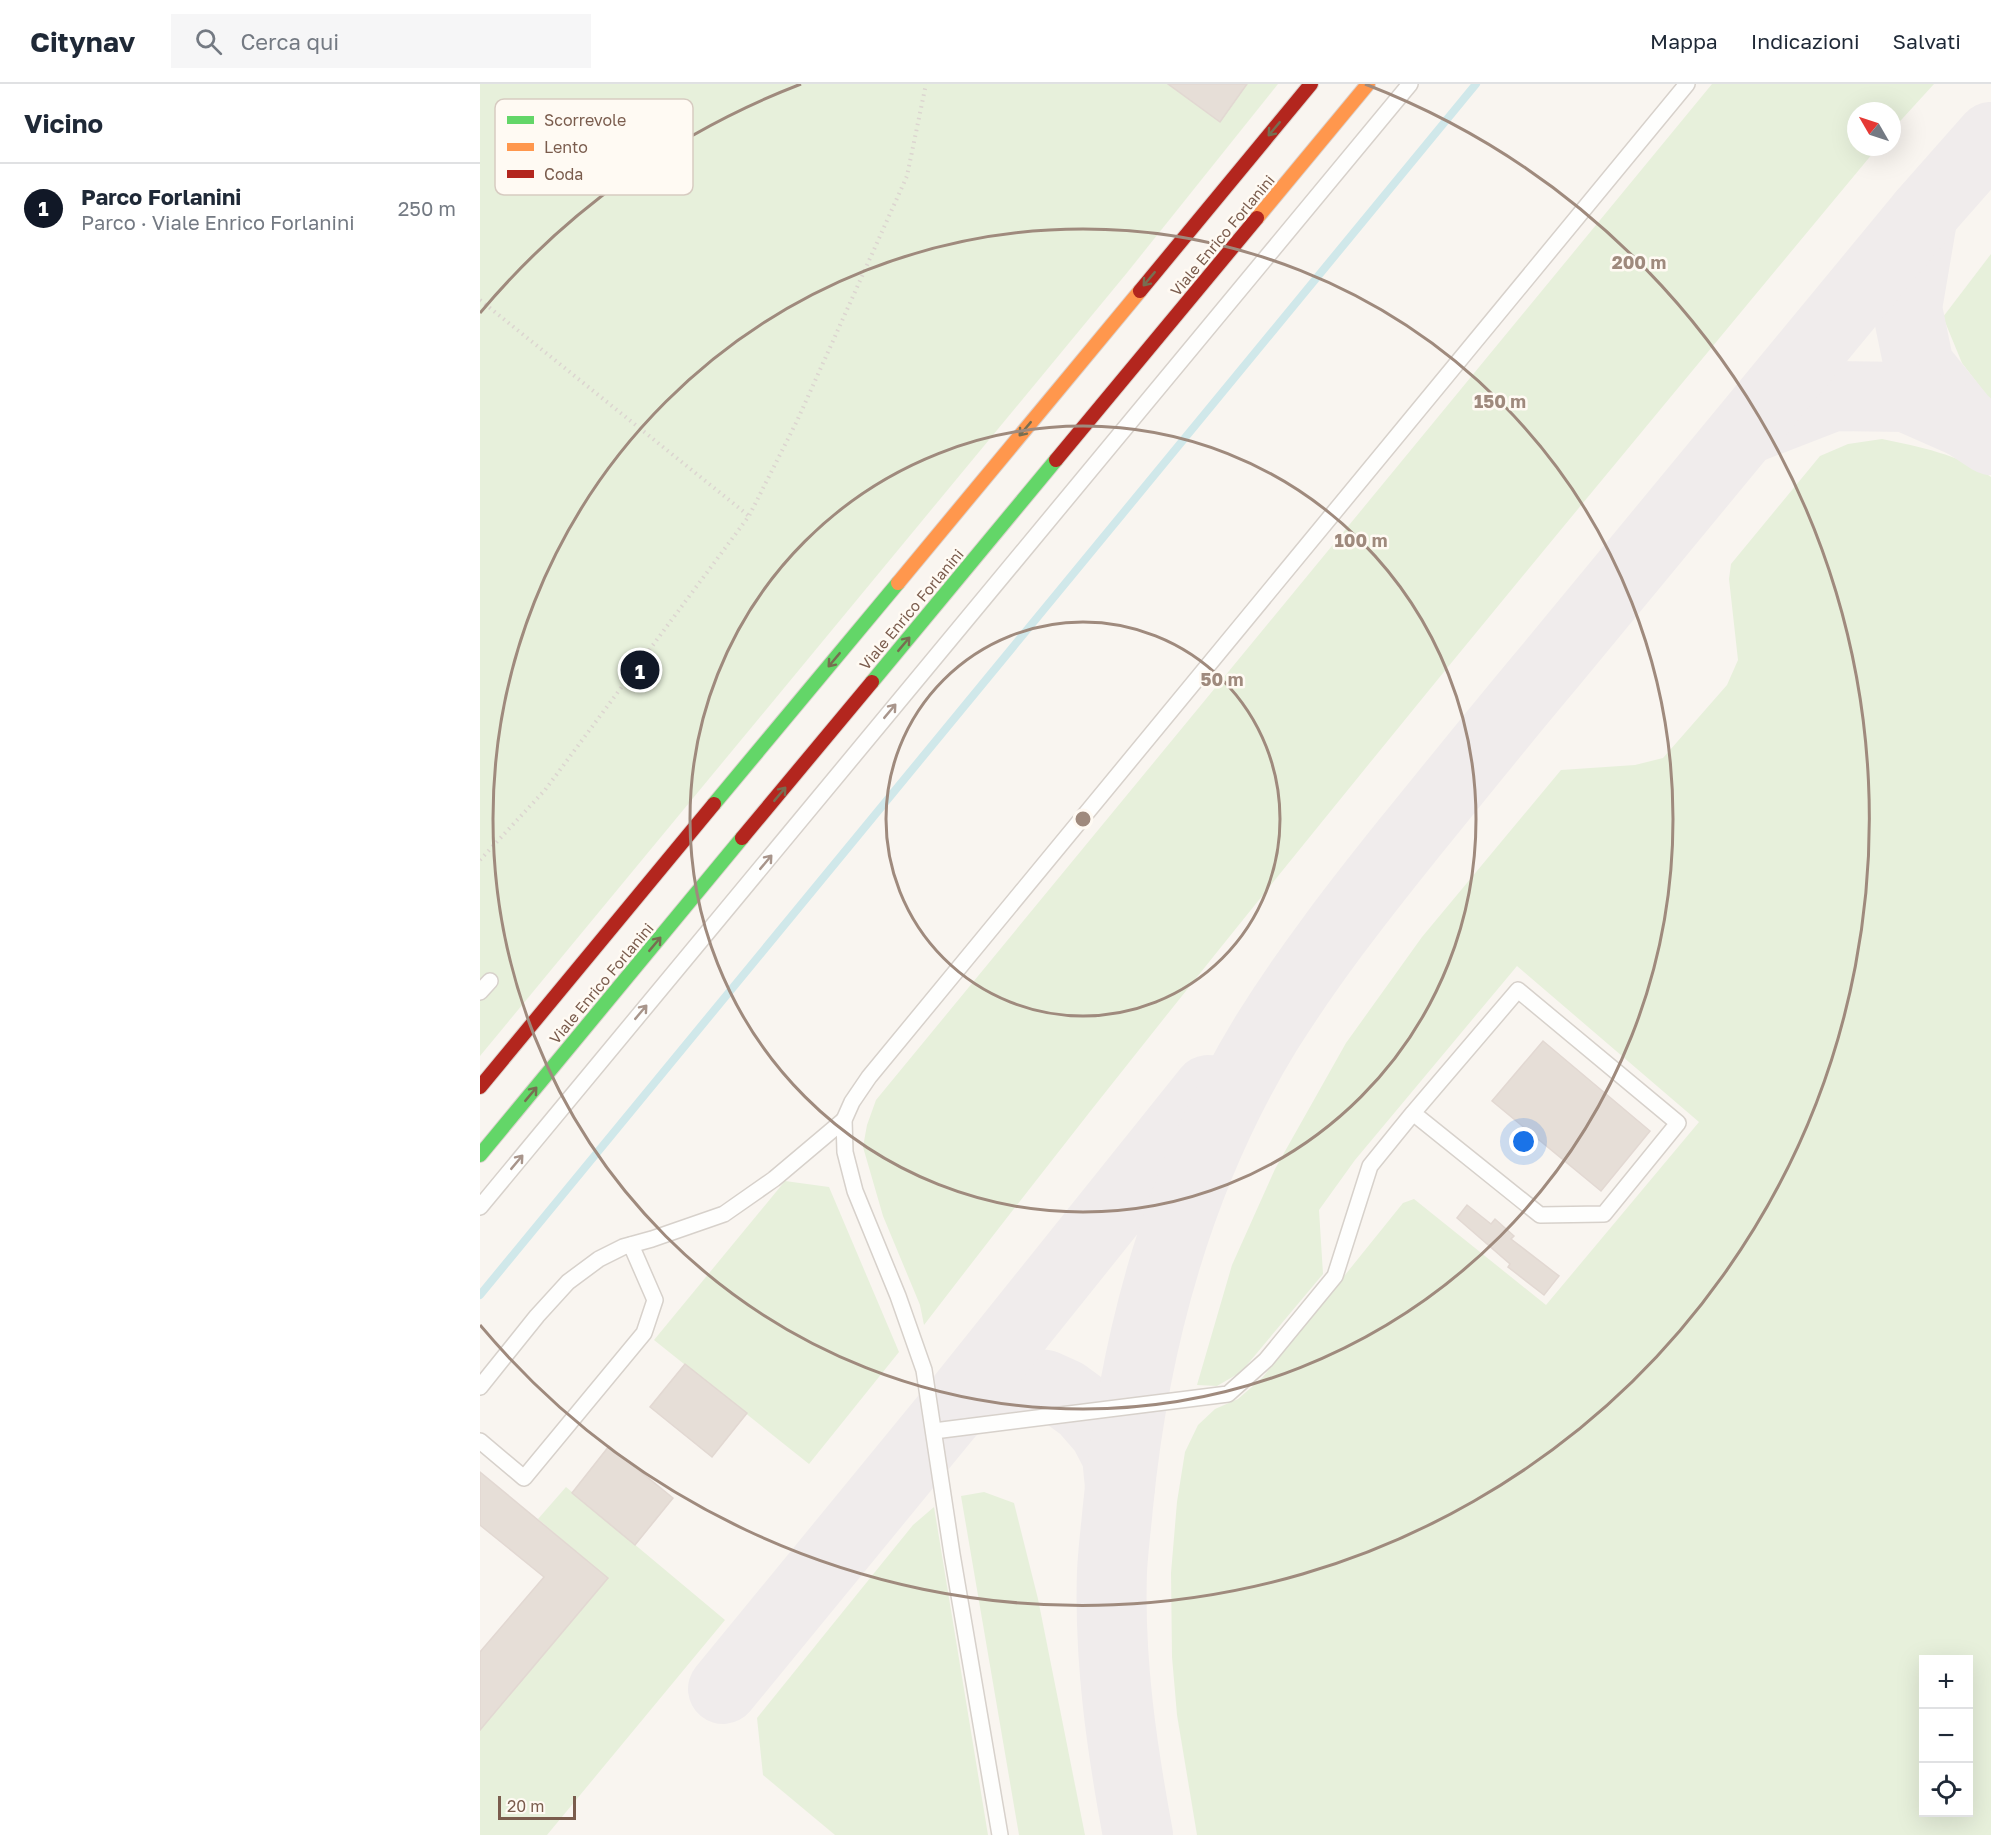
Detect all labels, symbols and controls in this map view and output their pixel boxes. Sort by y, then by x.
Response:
search box [171,14,591,68]
text: Citynav [30,25,135,58]
icon: search [192,25,225,58]
text: Cerca qui [240,28,339,55]
text: Mappa [1650,28,1718,54]
text: Indicazioni [1751,28,1860,54]
text: Salvati [1893,28,1961,54]
legend [495,99,693,195]
north arrow [1847,102,1901,156]
text: Vicino [24,108,103,139]
text: Scorrevole [544,110,626,130]
one-way arrow [1267,121,1281,136]
text: Lento [544,137,588,157]
text: Coda [544,164,583,184]
street label: Viale Enrico Forlanini [1166,171,1278,299]
text: Parco Forlanini [81,183,241,210]
text: 1 [38,196,49,220]
text: 250 m [398,196,456,220]
text: Parco · Viale Enrico Forlanini [81,210,355,234]
text: 200 m [1612,251,1666,273]
one-way arrow [1143,271,1156,287]
text: 150 m [1474,390,1526,412]
one-way arrow [1018,421,1032,436]
text: 100 m [1335,529,1387,551]
street label: Viale Enrico Forlanini [855,545,967,673]
one-way arrow [897,636,910,652]
pin: 1 [620,648,660,692]
one-way arrow [827,652,840,668]
text: 50 m [1201,668,1243,690]
one-way arrow [883,703,896,719]
one-way arrow [773,786,786,802]
centre of rings [1073,809,1093,829]
one-way arrow [759,854,772,870]
street label: Viale Enrico Forlanini [545,919,657,1047]
one-way arrow [649,936,662,952]
one-way arrow [635,1004,648,1020]
one-way arrow [524,1086,537,1102]
your location [1509,1127,1538,1156]
one-way arrow [511,1154,524,1170]
map controls [1919,1655,1973,1817]
button: + [1919,1655,1973,1709]
button: − [1919,1709,1973,1763]
button: locate [1919,1763,1973,1817]
scale bar [498,1793,576,1820]
text: 20 m [507,1796,544,1816]

